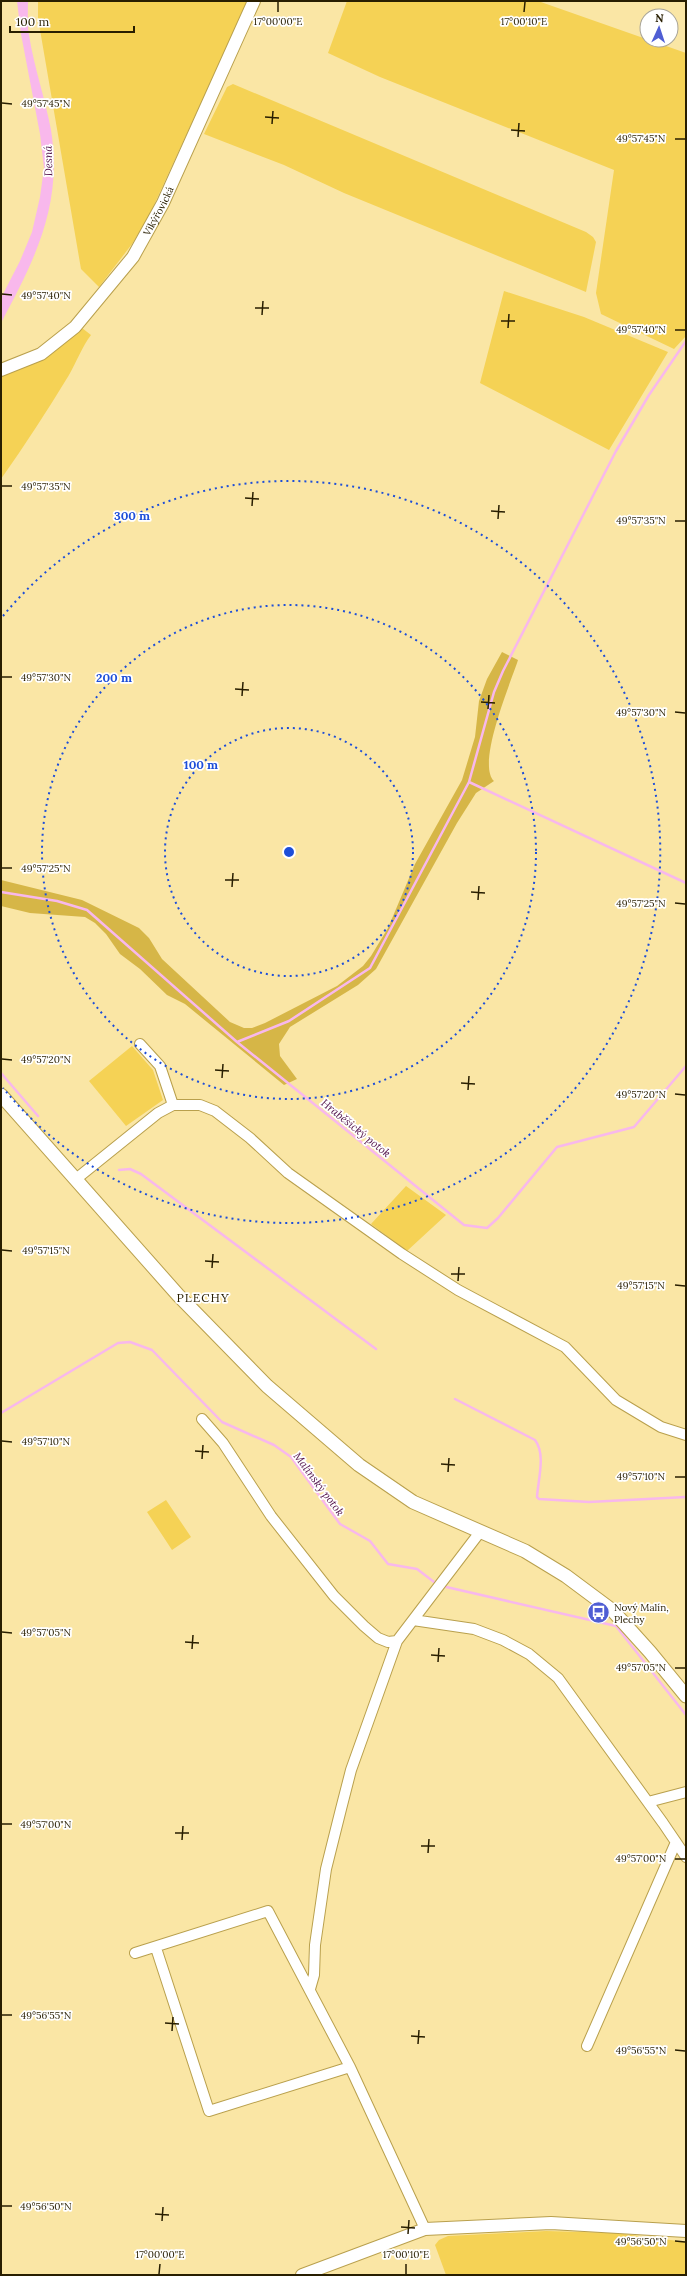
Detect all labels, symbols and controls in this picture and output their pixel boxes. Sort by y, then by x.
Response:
scale bar [10,8,134,34]
north arrow [639,8,679,48]
text: N [655,11,665,25]
text: 100 m [16,14,49,29]
text: 17°00'00"E [254,15,302,28]
text: 17°00'10"E [501,15,547,28]
text: 49°57'45"N [22,97,71,110]
text: 49°57'45"N [617,132,666,145]
water label: Desná [41,144,55,177]
street label: Vikýřovická [139,184,176,239]
text: 49°57'40"N [21,289,71,302]
text: 49°57'40"N [616,323,666,336]
text: 49°57'35"N [21,480,71,493]
text: 300 m [114,508,150,523]
text: 49°57'35"N [616,514,666,527]
text: 200 m [96,670,132,685]
text: 49°57'30"N [21,671,72,684]
text: 49°57'30"N [616,706,667,719]
text: 100 m [184,757,218,772]
centre of rings [282,845,296,859]
text: 49°57'25"N [21,862,71,875]
text: 49°57'25"N [616,897,666,910]
text: 49°57'20"N [21,1053,71,1066]
text: 49°57'20"N [616,1088,666,1101]
water label: Hraběšický potok [318,1096,394,1160]
text: 49°57'15"N [22,1244,70,1257]
text: 49°57'15"N [617,1279,665,1292]
district label: PLECHY [177,1290,229,1305]
text: 49°57'10"N [22,1435,71,1448]
water label: Malínský potok [291,1449,348,1519]
text: 49°57'10"N [617,1470,666,1483]
bus stop icon: Nový Malín, Plechy [586,1600,612,1626]
place label: Nový Malín, Plechy [614,1601,669,1626]
text: 49°57'05"N [21,1626,71,1639]
text: 49°57'05"N [616,1661,666,1674]
text: 49°57'00"N [21,1818,72,1831]
text: 49°57'00"N [616,1852,667,1865]
text: 49°56'55"N [21,2009,72,2022]
text: 49°56'55"N [616,2044,667,2057]
text: 49°56'50"N [20,2200,72,2213]
text: 49°56'50"N [615,2235,667,2248]
text: 17°00'00"E [136,2248,184,2261]
text: 17°00'10"E [383,2248,429,2261]

